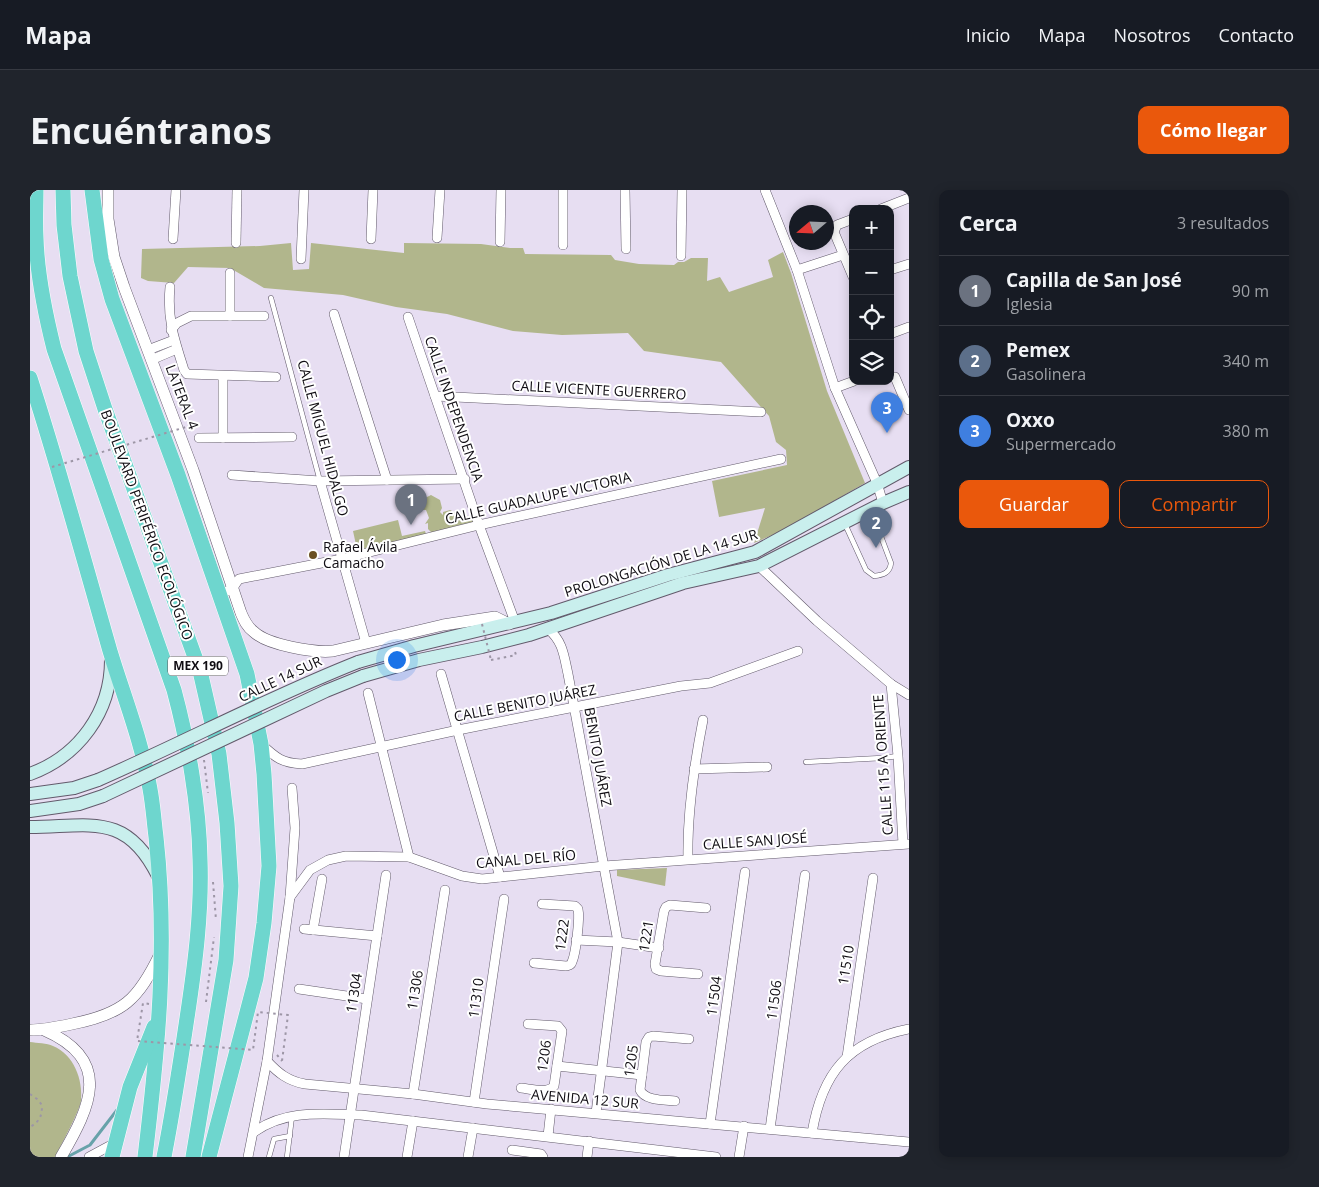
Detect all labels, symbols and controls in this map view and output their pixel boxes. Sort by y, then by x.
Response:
text: Mapa [25,18,92,51]
text: Inicio [966,23,1010,47]
text: Mapa [1038,23,1086,47]
text: Nosotros [1114,23,1191,47]
text: Contacto [1219,23,1294,47]
button: Cómo llegar [1138,106,1289,154]
text: Encuéntranos [30,107,272,154]
north arrow [789,205,834,250]
map controls [849,205,894,385]
button: + [849,205,894,250]
text: Cerca [959,209,1018,237]
text: 3 resultados [1177,212,1269,234]
button: − [849,250,894,295]
text: Capilla de San José [1006,267,1182,293]
text: 1 [970,280,980,302]
text: 90 m [1232,280,1269,302]
text: Iglesia [1006,293,1053,315]
button: locate [849,295,894,340]
street label: CALLE INDEPENDENCIA [421,333,488,484]
text: Pemex [1006,337,1070,363]
button: layers [849,340,894,385]
text: 2 [970,350,980,372]
text: 340 m [1223,350,1269,372]
street label: CALLE MIGUEL HIDALGO [293,358,354,518]
street label: LATERAL 4 [161,362,204,432]
text: Gasolinera [1006,363,1086,385]
street label: CALLE VICENTE GUERRERO [511,375,687,404]
pin: 3 [871,392,903,433]
street label: BOULEVARD PERIFÉRICO ECOLÓGICO [97,407,198,643]
text: Oxxo [1006,407,1055,433]
text: 3 [970,420,980,442]
text: 380 m [1223,420,1269,442]
text: Supermercado [1006,433,1116,455]
street label: CALLE GUADALUPE VICTORIA [443,467,633,528]
button: Guardar [959,480,1109,528]
button: Compartir [1119,480,1269,528]
pin: 1 [395,484,427,525]
pin: 2 [860,507,892,548]
street label: PROLONGACIÓN DE LA 14 SUR [562,524,760,601]
place label: Rafael Ávila Camacho [323,537,398,572]
marker: Rafael Ávila Camacho [307,549,319,561]
your location [384,647,410,673]
street label: CALLE 14 SUR [235,651,325,706]
road number: MEX 190 [168,656,228,676]
street label: CALLE BENITO JUÁREZ [452,679,598,726]
street label: CALLE 115 A ORIENTE [868,694,897,836]
street label: BENITO JUÁREZ [580,706,617,808]
street label: CALLE SAN JOSÉ [702,827,808,854]
street label: CANAL DEL RÍO [475,845,577,872]
street label: 1222 [550,918,573,952]
street label: 1221 [634,919,657,953]
street label: 11510 [833,944,858,986]
street label: 11306 [402,969,427,1011]
street label: 11304 [341,972,366,1014]
street label: 11504 [701,975,726,1017]
street label: 11310 [463,977,488,1019]
street label: 11506 [761,979,786,1021]
street label: 1206 [532,1039,555,1073]
street label: 1205 [619,1044,642,1078]
street label: AVENIDA 12 SUR [530,1084,640,1113]

